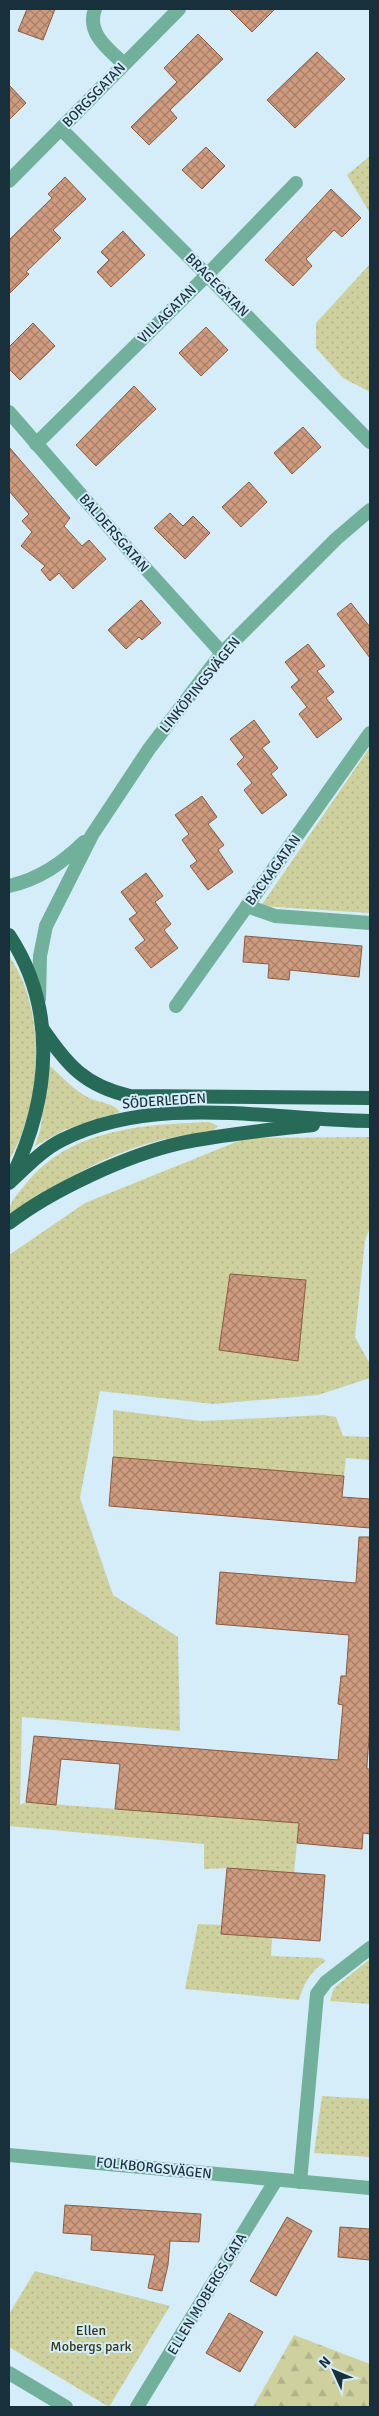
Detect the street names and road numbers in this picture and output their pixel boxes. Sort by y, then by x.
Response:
street label: BORGSGATAN [59,59,129,131]
street label: BRAGEGATAN [182,250,252,320]
street label: VILLAGATAN [134,281,200,347]
street label: BALDERSGATAN [75,490,153,576]
street label: LINKÖPINGSVÄGEN [156,634,244,736]
street label: BACKAGATAN [242,831,304,909]
street label: SÖDERLEDEN [122,1090,206,1112]
street label: FOLKBORGSVÄGEN [95,2153,213,2183]
street label: ELLEN MOBERGS GATA [164,2230,250,2358]

